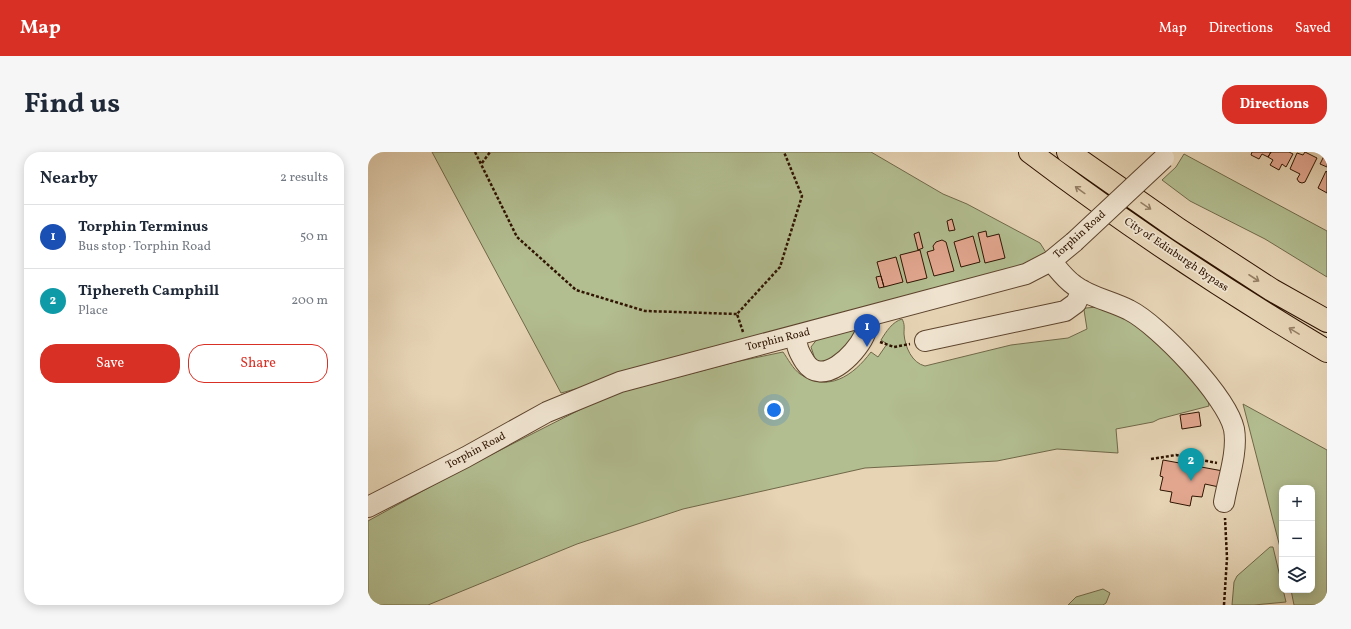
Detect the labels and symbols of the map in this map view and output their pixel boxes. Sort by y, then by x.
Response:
one-way arrow [1075,186,1086,194]
one-way arrow [1140,202,1151,211]
street label: Torphin Road [1051,207,1109,263]
street label: City of Edinburgh Bypass [1121,214,1231,296]
one-way arrow [1248,274,1259,282]
pin: 1 [854,314,880,347]
street label: Torphin Road [744,325,812,355]
one-way arrow [1289,327,1300,335]
your location [764,400,784,420]
street label: Torphin Road [443,429,509,473]
pin: 2 [1178,448,1204,481]

